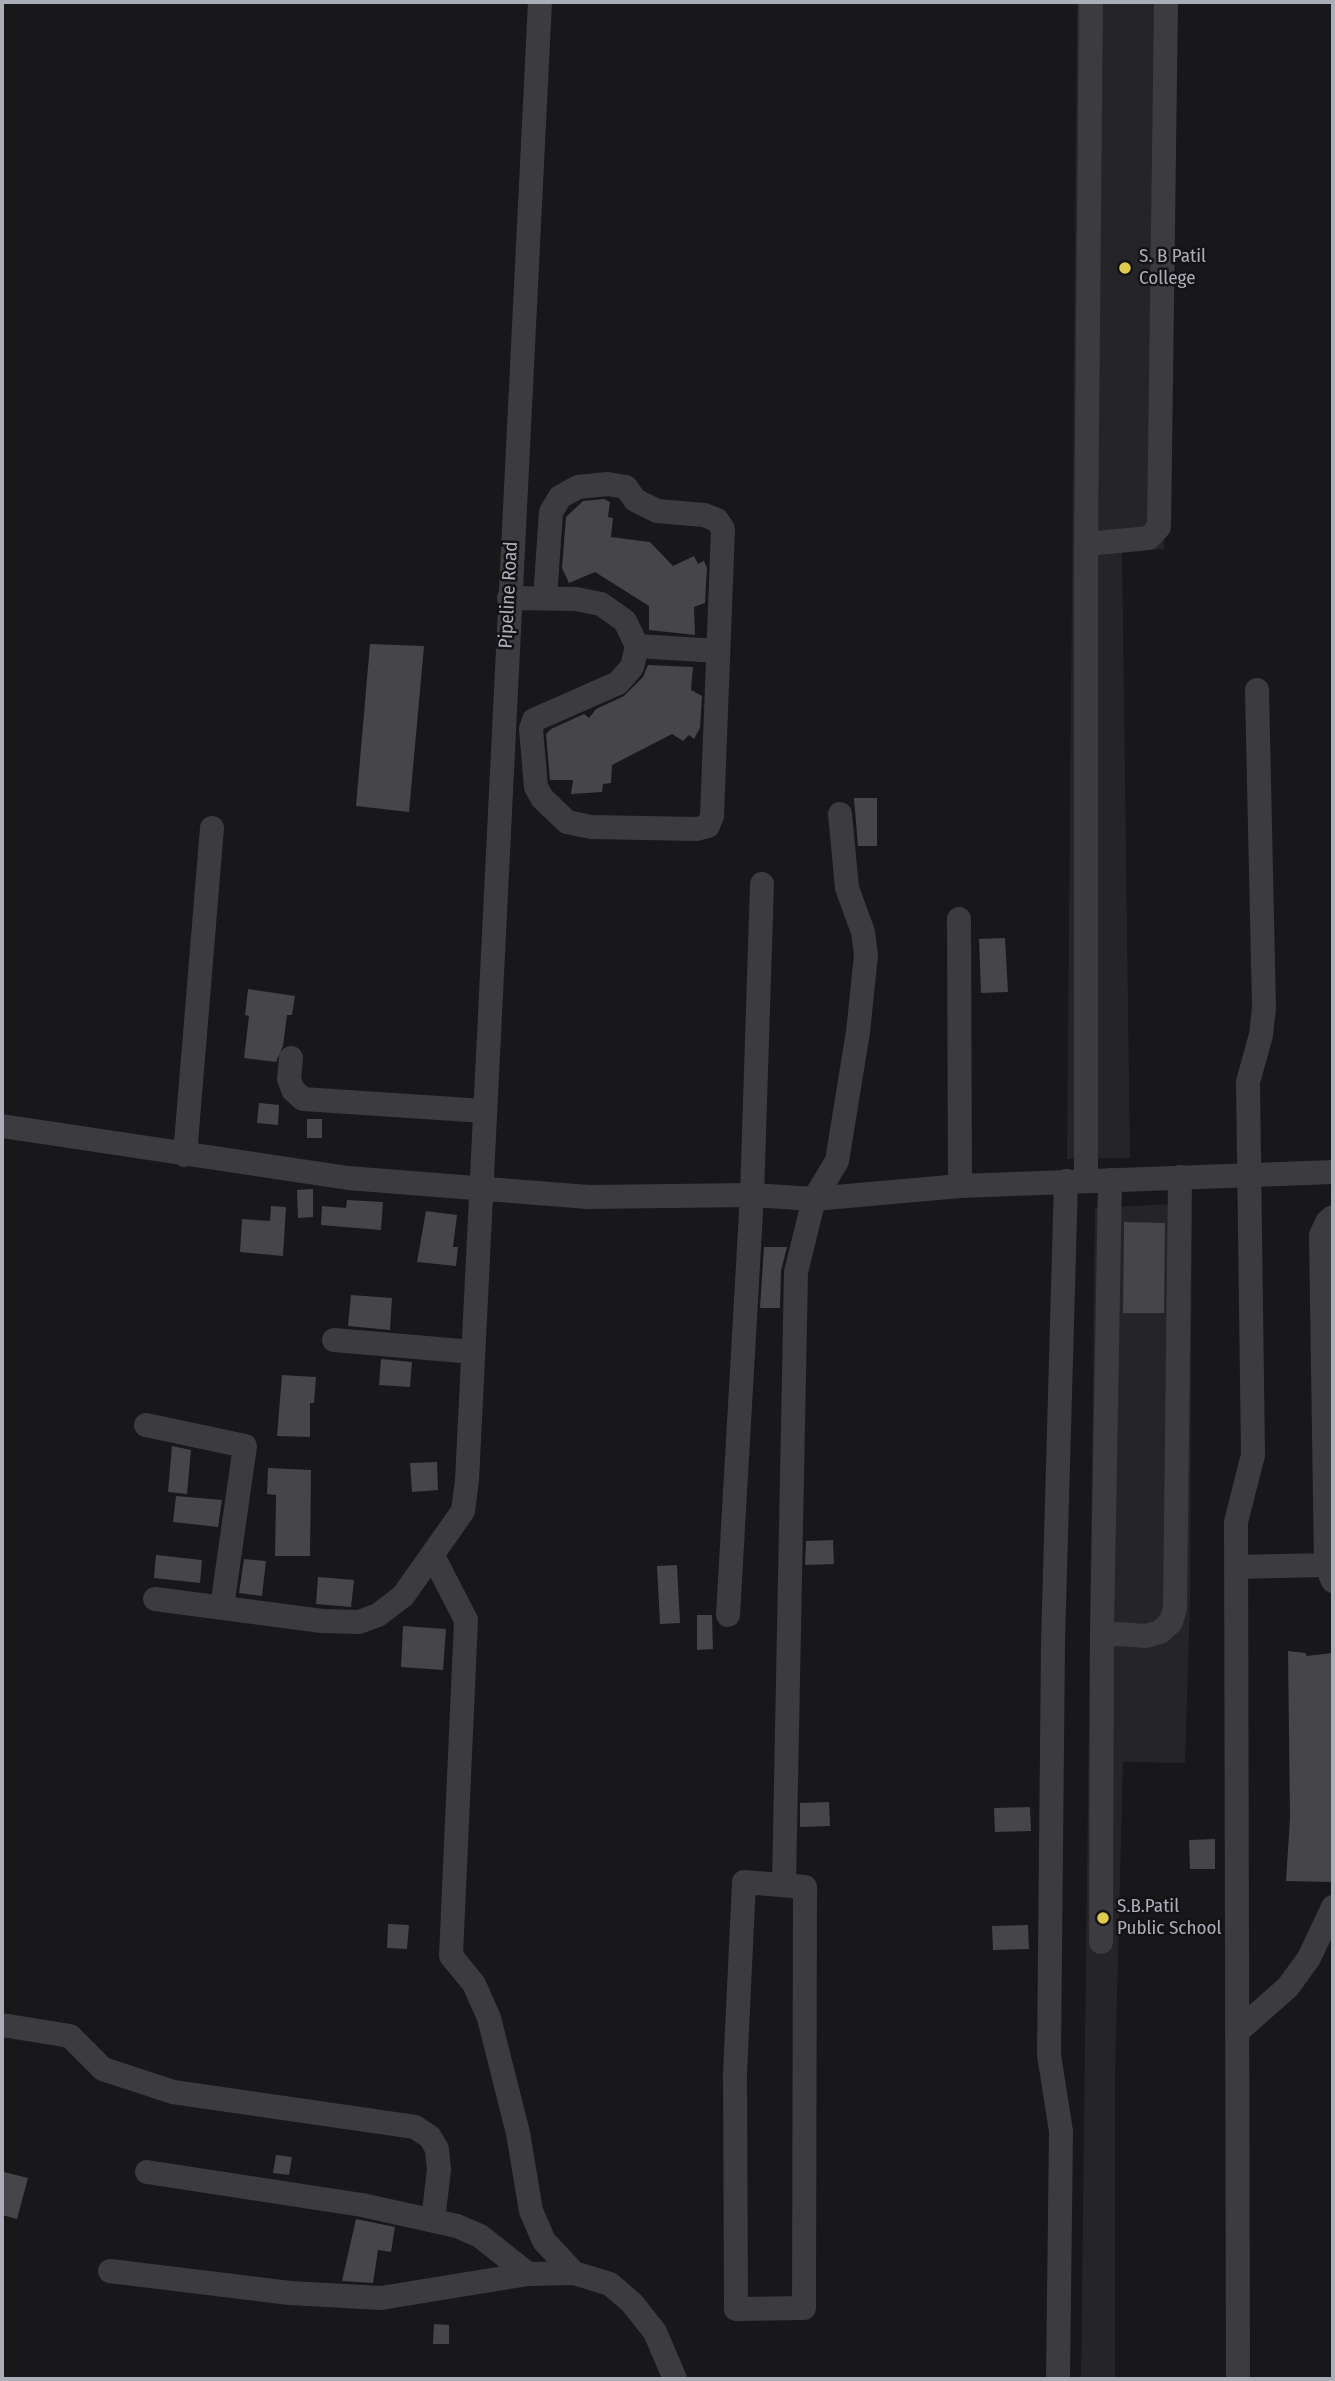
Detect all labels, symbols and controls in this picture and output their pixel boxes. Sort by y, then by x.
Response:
place label: S. B Patil College [1139,246,1206,290]
marker: S. B Patil College [1117,260,1133,276]
street label: Pipeline Road [495,541,523,649]
place label: S.B.Patil Public School [1117,1896,1221,1940]
marker: S.B.Patil Public School [1095,1910,1111,1926]

